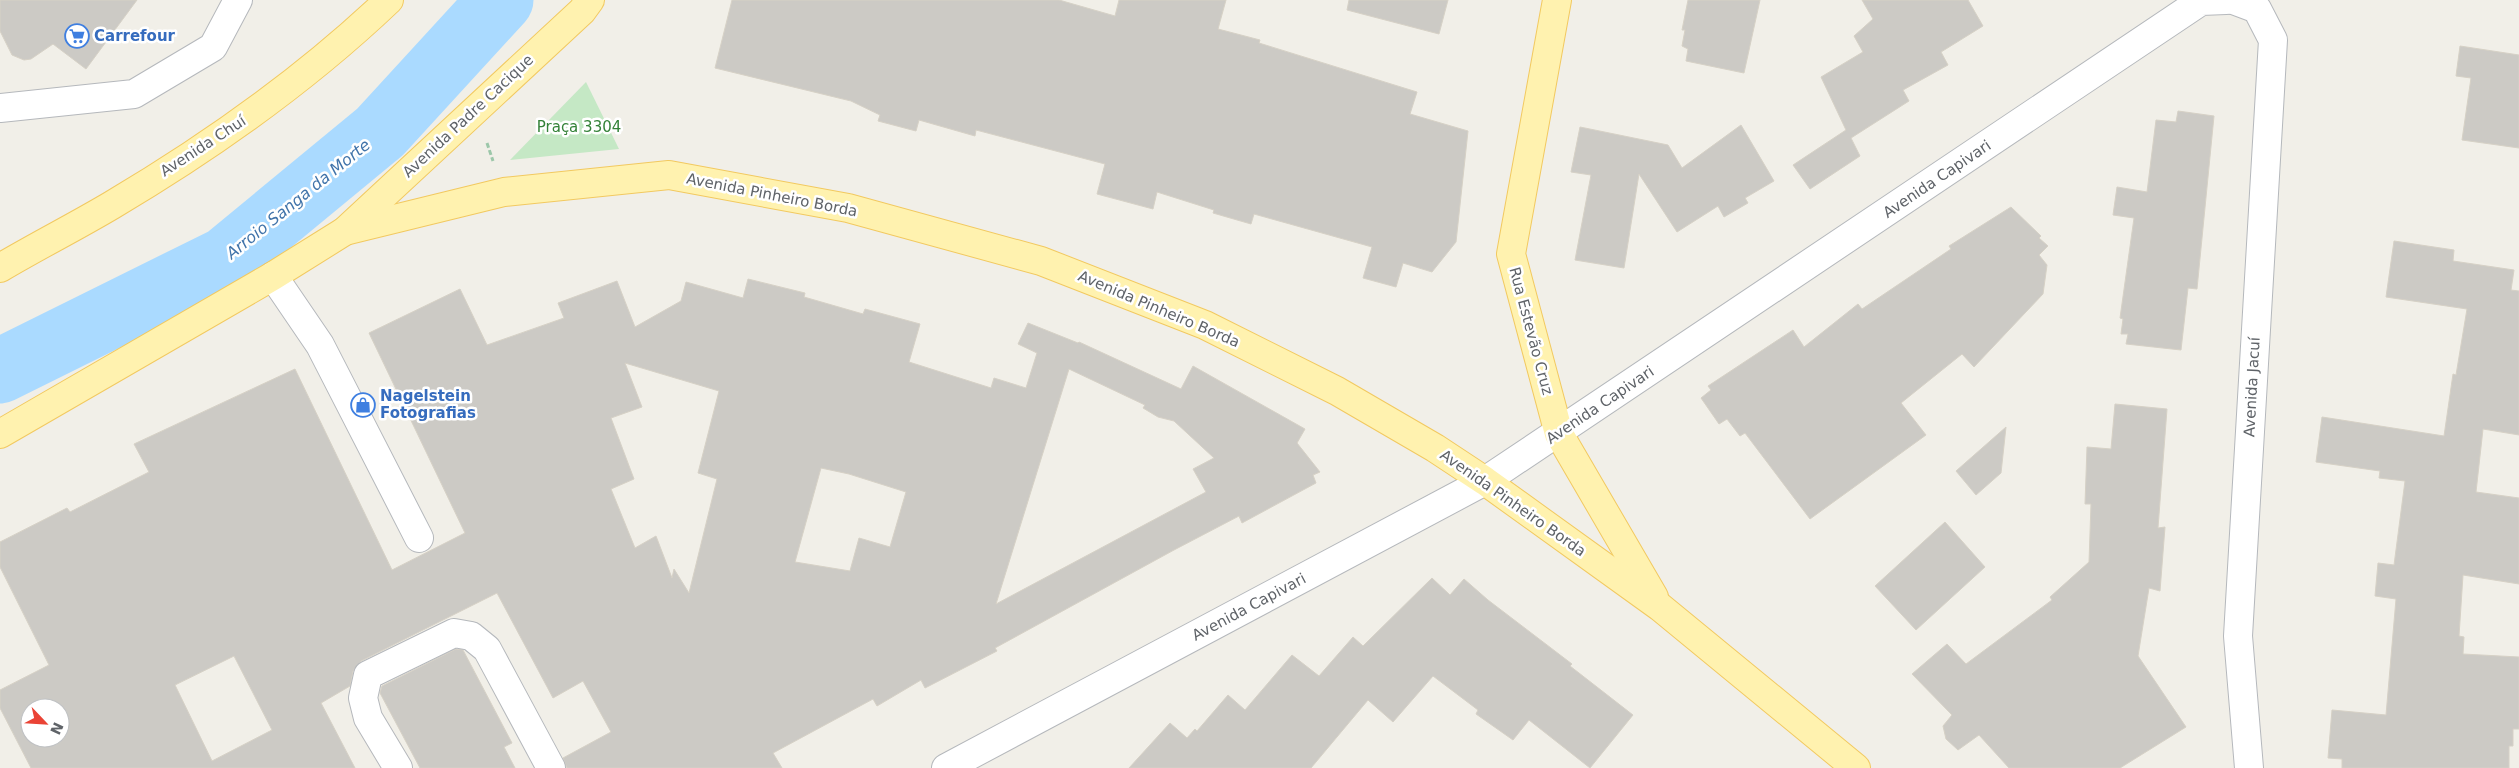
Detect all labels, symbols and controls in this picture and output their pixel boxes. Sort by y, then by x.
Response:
supermarket icon: Carrefour [64,23,90,49]
place label: Carrefour [94,27,176,45]
street label: Avenida Padre Cacique [399,51,537,181]
street label: Avenida Chuí [157,111,250,180]
park label: Praça 3304 [537,118,621,136]
water label: Arroio Sanga da Morte [221,135,374,264]
street label: Avenida Capivari [1880,136,1994,222]
street label: Avenida Pinheiro Borda [685,170,859,220]
street label: Rua Estevão Cruz [1505,265,1557,397]
street label: Avenida Pinheiro Borda [1075,267,1243,351]
street label: Avenida Jacuí [2240,336,2264,437]
street label: Avenida Capivari [1543,362,1657,448]
place label: Nagelstein Fotografias [380,387,476,422]
shop icon: Nagelstein Fotografias [350,392,376,418]
street label: Avenida Pinheiro Borda [1437,446,1589,560]
street label: Avenida Capivari [1189,569,1309,645]
north arrow [20,698,70,748]
text: N [47,720,67,737]

